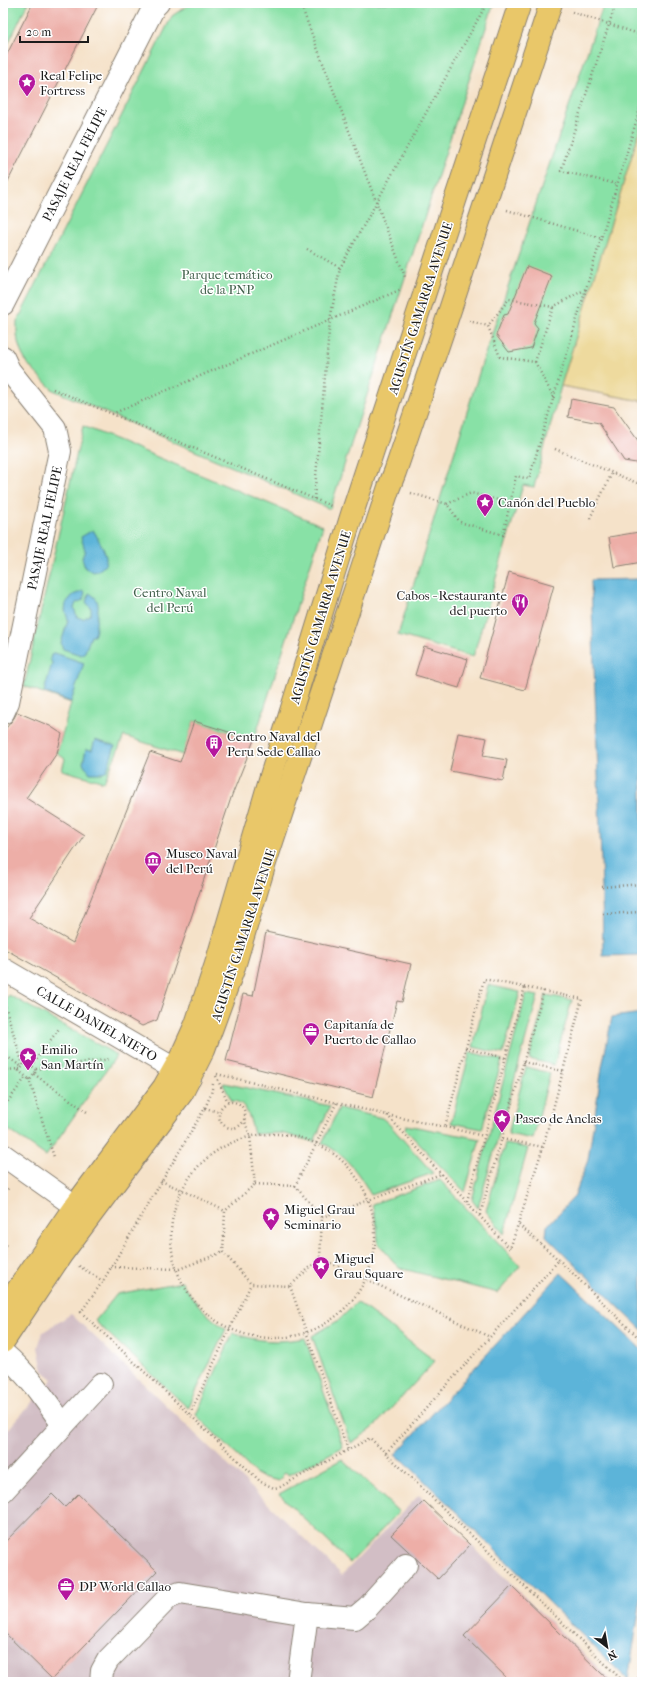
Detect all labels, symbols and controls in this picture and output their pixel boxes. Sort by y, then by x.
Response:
scale bar [20,18,88,44]
text: 20 m [26,25,51,39]
place label: Real Felipe Fortress [40,68,103,98]
place icon: Real Felipe Fortress [17,72,37,97]
street label: PASAJE REAL FELIPE [39,105,110,224]
street label: AGUSTÍN GAMARRA AVENUE [385,220,456,397]
park label: Parque temático de la PNP [181,267,273,297]
street label: PASAJE REAL FELIPE [24,465,65,591]
place icon: Cañón del Pueblo [475,492,495,517]
place label: Cañón del Pueblo [498,495,596,510]
street label: AGUSTÍN GAMARRA AVENUE [287,529,354,707]
park label: Centro Naval del Perú [133,585,207,615]
place label: Cabos - Restaurante del puerto [397,588,508,618]
restaurant icon: Cabos - Restaurante del puerto [510,592,530,617]
place label: Centro Naval del Peru Sede Callao [227,729,321,759]
building icon: Centro Naval del Peru Sede Callao [204,733,224,758]
place label: Museo Naval del Perú [166,846,237,876]
street label: AGUSTÍN GAMARRA AVENUE [208,847,279,1024]
museum icon: Museo Naval del Perú [143,850,163,875]
street label: CALLE DANIEL NIETO [34,983,160,1064]
place label: Capitanía de Puerto de Callao [324,1017,416,1047]
office icon: Capitanía de Puerto de Callao [301,1021,321,1046]
place label: Emilio San Martín [41,1042,104,1072]
place icon: Emilio San Martín [18,1046,38,1071]
place icon: Paseo de Anclas [492,1108,512,1133]
place label: Paseo de Anclas [515,1111,602,1126]
place label: Miguel Grau Seminario [284,1202,356,1232]
place icon: Miguel Grau Seminario [261,1206,281,1231]
place label: Miguel Grau Square [334,1251,404,1281]
place icon: Miguel Grau Square [311,1255,331,1280]
office icon: DP World Callao [56,1576,76,1601]
place label: DP World Callao [79,1579,172,1594]
north arrow [587,1627,627,1667]
text: N [604,1647,619,1663]

